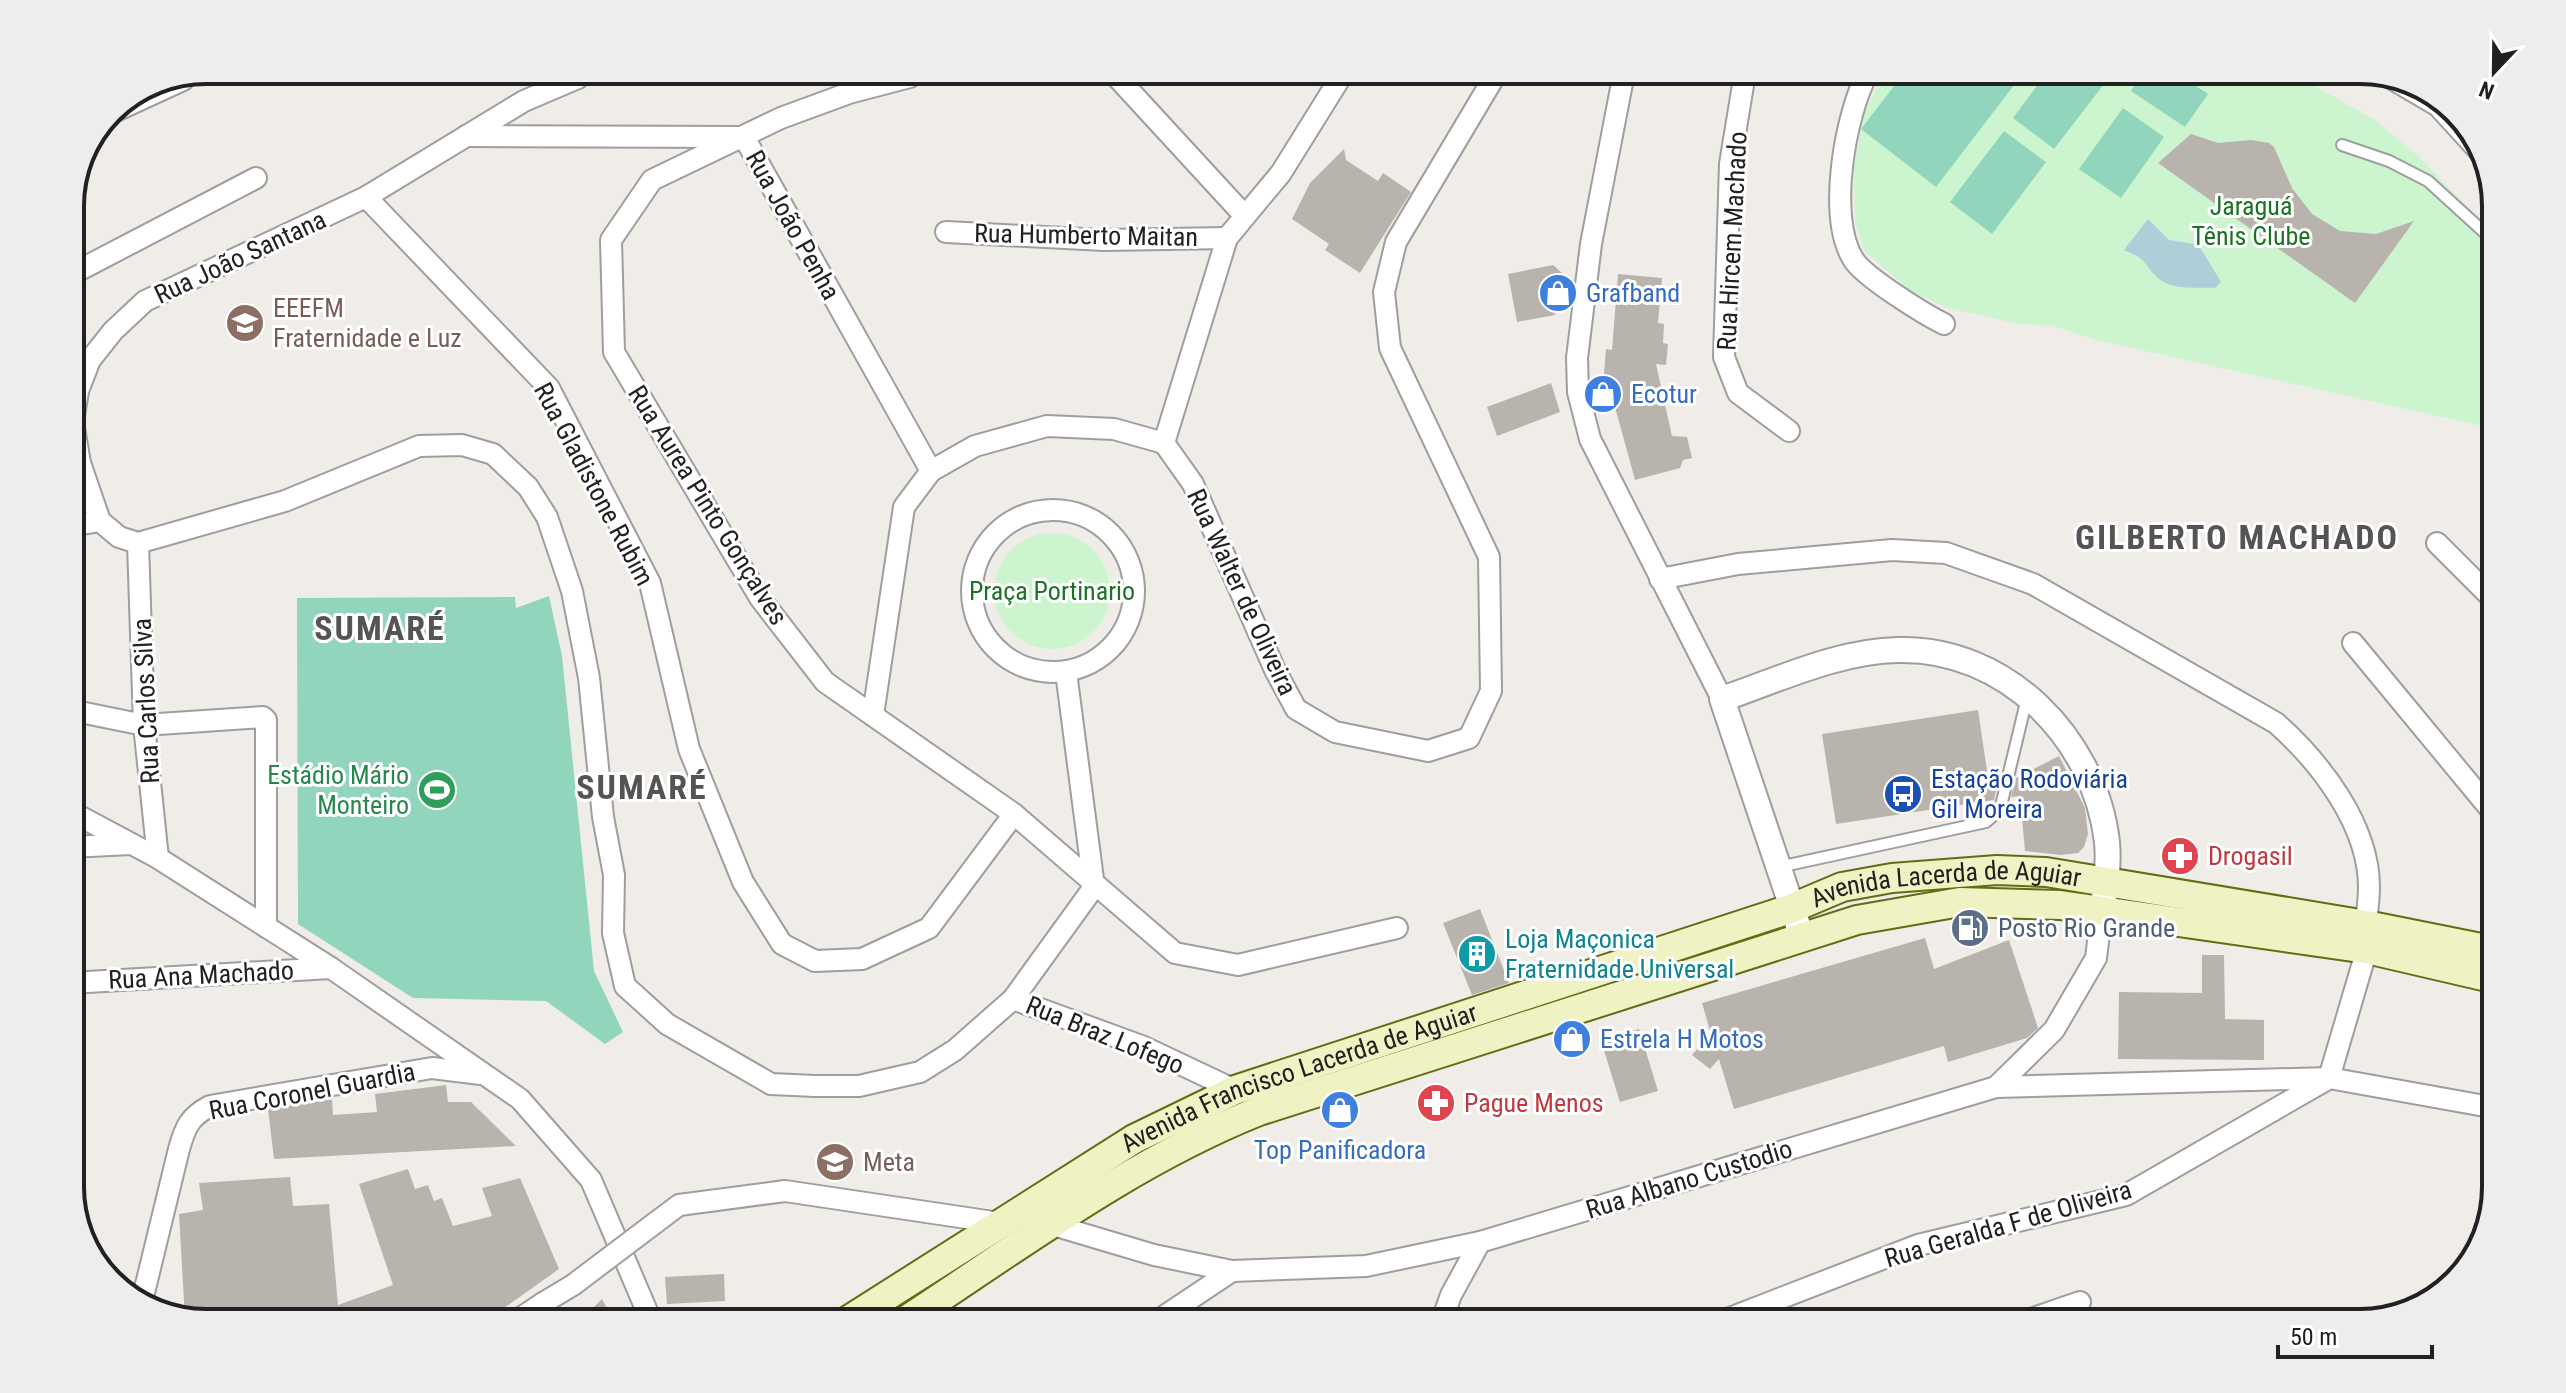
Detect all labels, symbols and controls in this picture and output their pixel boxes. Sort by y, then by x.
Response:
north arrow [2454,32,2534,112]
text: N [2476,76,2498,104]
street label: Rua Hircem Machado [1711,131,1753,351]
street label: Rua João Penha [740,145,846,305]
park label: Jaraguá Tênis Clube [2191,191,2311,251]
street label: Rua João Santana [150,204,330,310]
street label: Rua Humberto Maitan [974,218,1198,252]
shop icon: Grafband [1537,272,1579,314]
place label: Grafband [1586,278,1680,308]
place label: EEEFM Fraternidade e Luz [273,293,462,353]
school or university icon: EEEFM Fraternidade e Luz [224,302,266,344]
shop icon: Ecotur [1582,373,1624,415]
street label: Rua Gladistone Rubim [528,378,660,590]
place label: Ecotur [1631,379,1697,409]
street label: Rua Aurea Pinto Gonçalves [622,380,794,630]
street label: Rua Walter de Oliveira [1181,484,1303,700]
district label: GILBERTO MACHADO [2075,517,2399,557]
park label: Praça Portinario [969,576,1135,606]
district label: SUMARÉ [314,608,446,648]
street label: Rua Carlos Silva [127,618,165,784]
place label: Estádio Mário Monteiro [267,760,409,820]
place label: Estação Rodoviária Gil Moreira [1931,764,2128,824]
district label: SUMARÉ [576,767,708,807]
sports icon: Estádio Mário Monteiro [416,769,458,811]
bus stop icon: Estação Rodoviária Gil Moreira [1882,773,1924,815]
pharmacy icon: Drogasil [2159,835,2201,877]
place label: Drogasil [2208,841,2293,871]
street label: Avenida Lacerda de Aguiar [1806,855,2084,914]
fuel station icon: Posto Rio Grande [1949,907,1991,949]
place label: Posto Rio Grande [1998,913,2175,943]
place label: Loja Maçonica Fraternidade Universal [1505,924,1734,984]
building icon: Loja Maçonica Fraternidade Universal [1456,933,1498,975]
street label: Rua Ana Machado [107,955,295,995]
street label: Rua Braz Lofego [1022,990,1188,1080]
street label: Avenida Francisco Lacerda de Aguiar [1115,997,1481,1159]
shop icon: Estrela H Motos [1551,1018,1593,1060]
place label: Estrela H Motos [1600,1024,1764,1054]
street label: Rua Coronel Guardia [206,1056,418,1126]
pharmacy icon: Pague Menos [1415,1082,1457,1124]
place label: Pague Menos [1464,1088,1604,1118]
shop icon: Top Panificadora [1319,1089,1361,1131]
street label: Rua Albano Custodio [1582,1133,1796,1225]
place label: Top Panificadora [1254,1135,1426,1165]
school or university icon: Meta [814,1141,856,1183]
place label: Meta [863,1147,915,1177]
street label: Rua Geralda F de Oliveira [1881,1174,2135,1274]
scale bar [2278,1309,2432,1359]
text: 50 m [2290,1323,2337,1351]

